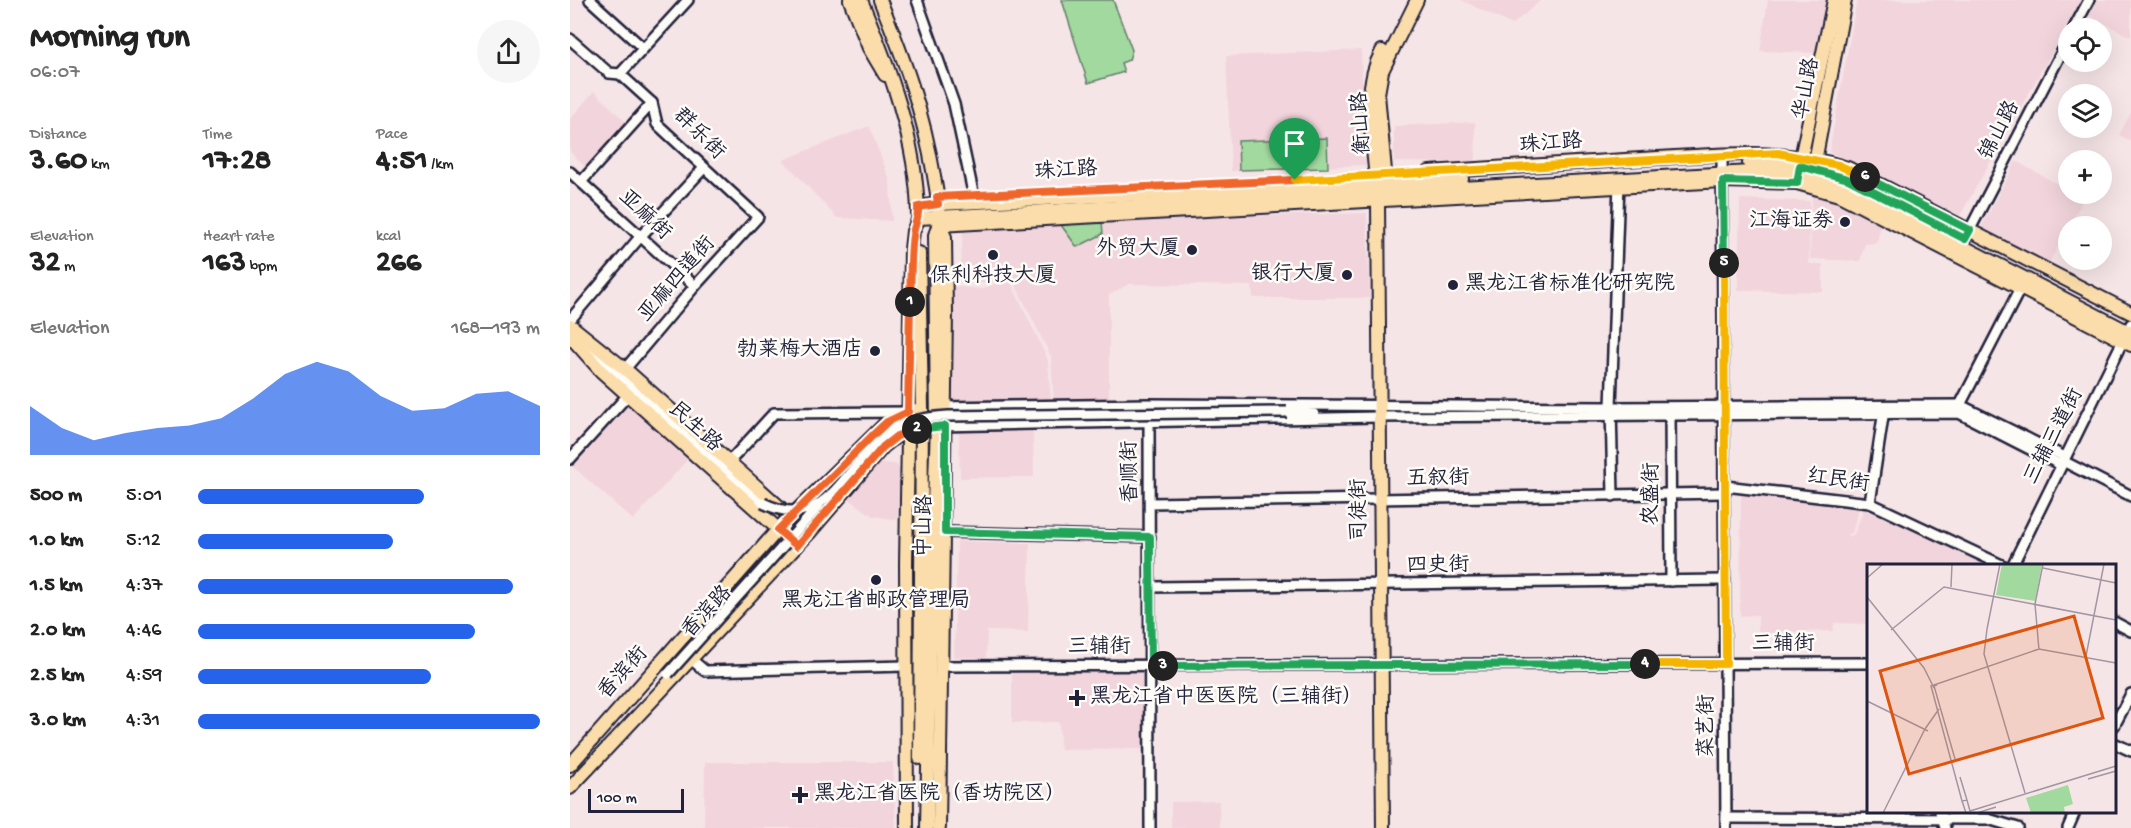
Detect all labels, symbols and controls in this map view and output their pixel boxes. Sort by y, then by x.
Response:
map controls [2058,18,2112,270]
button: locate [2058,18,2112,72]
text: Morning run [30,20,190,58]
button: share [477,20,540,83]
street label: 华山路 [1788,55,1826,122]
text: 06:07 [30,62,80,85]
button: layers [2058,84,2112,138]
street label: 衡山路 [1347,91,1377,155]
street label: 锦山路 [1974,96,2026,165]
street label: 群乐街 [667,102,731,166]
pin [1269,118,1320,180]
text: Distance [30,126,87,145]
text: Time [203,126,232,145]
text: Pace [376,126,407,145]
icon: arrive [1278,127,1311,160]
street label: 珠江路 [1519,128,1583,160]
text: 3.60 [30,145,87,180]
text: 17:28 [203,145,271,180]
text: 4:51 [376,145,428,180]
button: + [2058,150,2112,204]
text: km [87,156,110,175]
text: /km [428,156,454,175]
street label: 珠江路 [1034,156,1098,186]
pin: 6 [1850,162,1880,192]
text: 6 [1861,167,1869,186]
street label: 亚麻街 [612,184,677,247]
place label: 江海证券 [1749,208,1833,235]
marker: 江海证券 [1838,215,1852,229]
button: − [2058,216,2112,270]
text: Elevation [30,228,94,247]
text: Heart rate [203,228,275,247]
text: kcal [376,228,401,247]
street label: 亚麻四道街 [633,231,722,328]
place label: 外贸大厦 [1096,236,1180,263]
marker: 外贸大厦 [1185,243,1199,257]
text: 32 [30,247,60,282]
text: 163 [203,247,246,282]
text: 266 [376,247,421,282]
marker: 保利科技大厦 [986,248,1000,262]
pin: 5 [1709,248,1739,278]
text: 5 [1720,253,1728,272]
text: m [60,258,75,277]
text: bpm [246,258,277,277]
place label: 银行大厦 [1251,262,1335,288]
place label: 保利科技大厦 [930,264,1056,290]
marker: 银行大厦 [1340,268,1354,282]
place label: 黑龙江省标准化研究院 [1465,271,1675,298]
marker: 黑龙江省标准化研究院 [1446,278,1460,292]
pin: 1 [895,287,925,317]
text: 1 [907,292,913,311]
text: Elevation [30,318,110,341]
text: 168–193 m [451,318,540,341]
place label: 勃莱梅大酒店 [737,337,863,364]
marker: 勃莱梅大酒店 [868,344,882,358]
street label: 三辅三道街 [2018,384,2090,489]
street label: 民生路 [662,396,727,458]
pin: 2 [902,414,932,444]
text: 2 [913,419,921,438]
street label: 香顺街 [1118,440,1145,504]
street label: 农盛街 [1639,463,1666,526]
street label: 红民街 [1805,464,1871,499]
street label: 五叙街 [1406,466,1470,493]
street label: 司徒街 [1347,478,1374,542]
text: 500 m [30,485,82,508]
text: 5:01 [126,485,162,508]
street label: 中山路 [911,494,939,558]
text: 1.0 km [30,530,84,553]
text: 5:12 [126,530,161,553]
street label: 四史街 [1406,552,1470,580]
inset map [1867,564,2116,813]
marker: 黑龙江省邮政管理局 [869,573,883,587]
text: 1.5 km [30,575,83,598]
text: 4:37 [126,575,163,598]
street label: 香滨路 [676,580,739,645]
place label: 黑龙江省邮政管理局 [782,588,971,615]
text: 2.0 km [30,620,85,643]
text: 4:46 [126,620,161,643]
street label: 三辅街 [1752,631,1815,658]
street label: 三辅街 [1068,634,1131,661]
street label: 香滨街 [592,641,654,706]
pin: 4 [1630,649,1660,679]
pin: 3 [1148,651,1178,681]
text: 4 [1641,654,1649,673]
text: 3 [1159,656,1167,675]
text: 2.5 km [30,665,84,688]
text: 4:59 [126,665,162,688]
place label: 黑龙江省中医医院（三辅街） [1090,684,1363,711]
marker: 黑龙江省中医医院（三辅街） [1068,689,1086,707]
street label: 菜艺街 [1694,695,1721,758]
text: 3.0 km [30,710,86,733]
text: 4:31 [126,710,160,733]
place label: 黑龙江省医院（香坊院区） [814,781,1066,808]
scale bar [588,786,684,814]
marker: 黑龙江省医院（香坊院区） [791,786,809,804]
text: 100 m [597,790,637,809]

